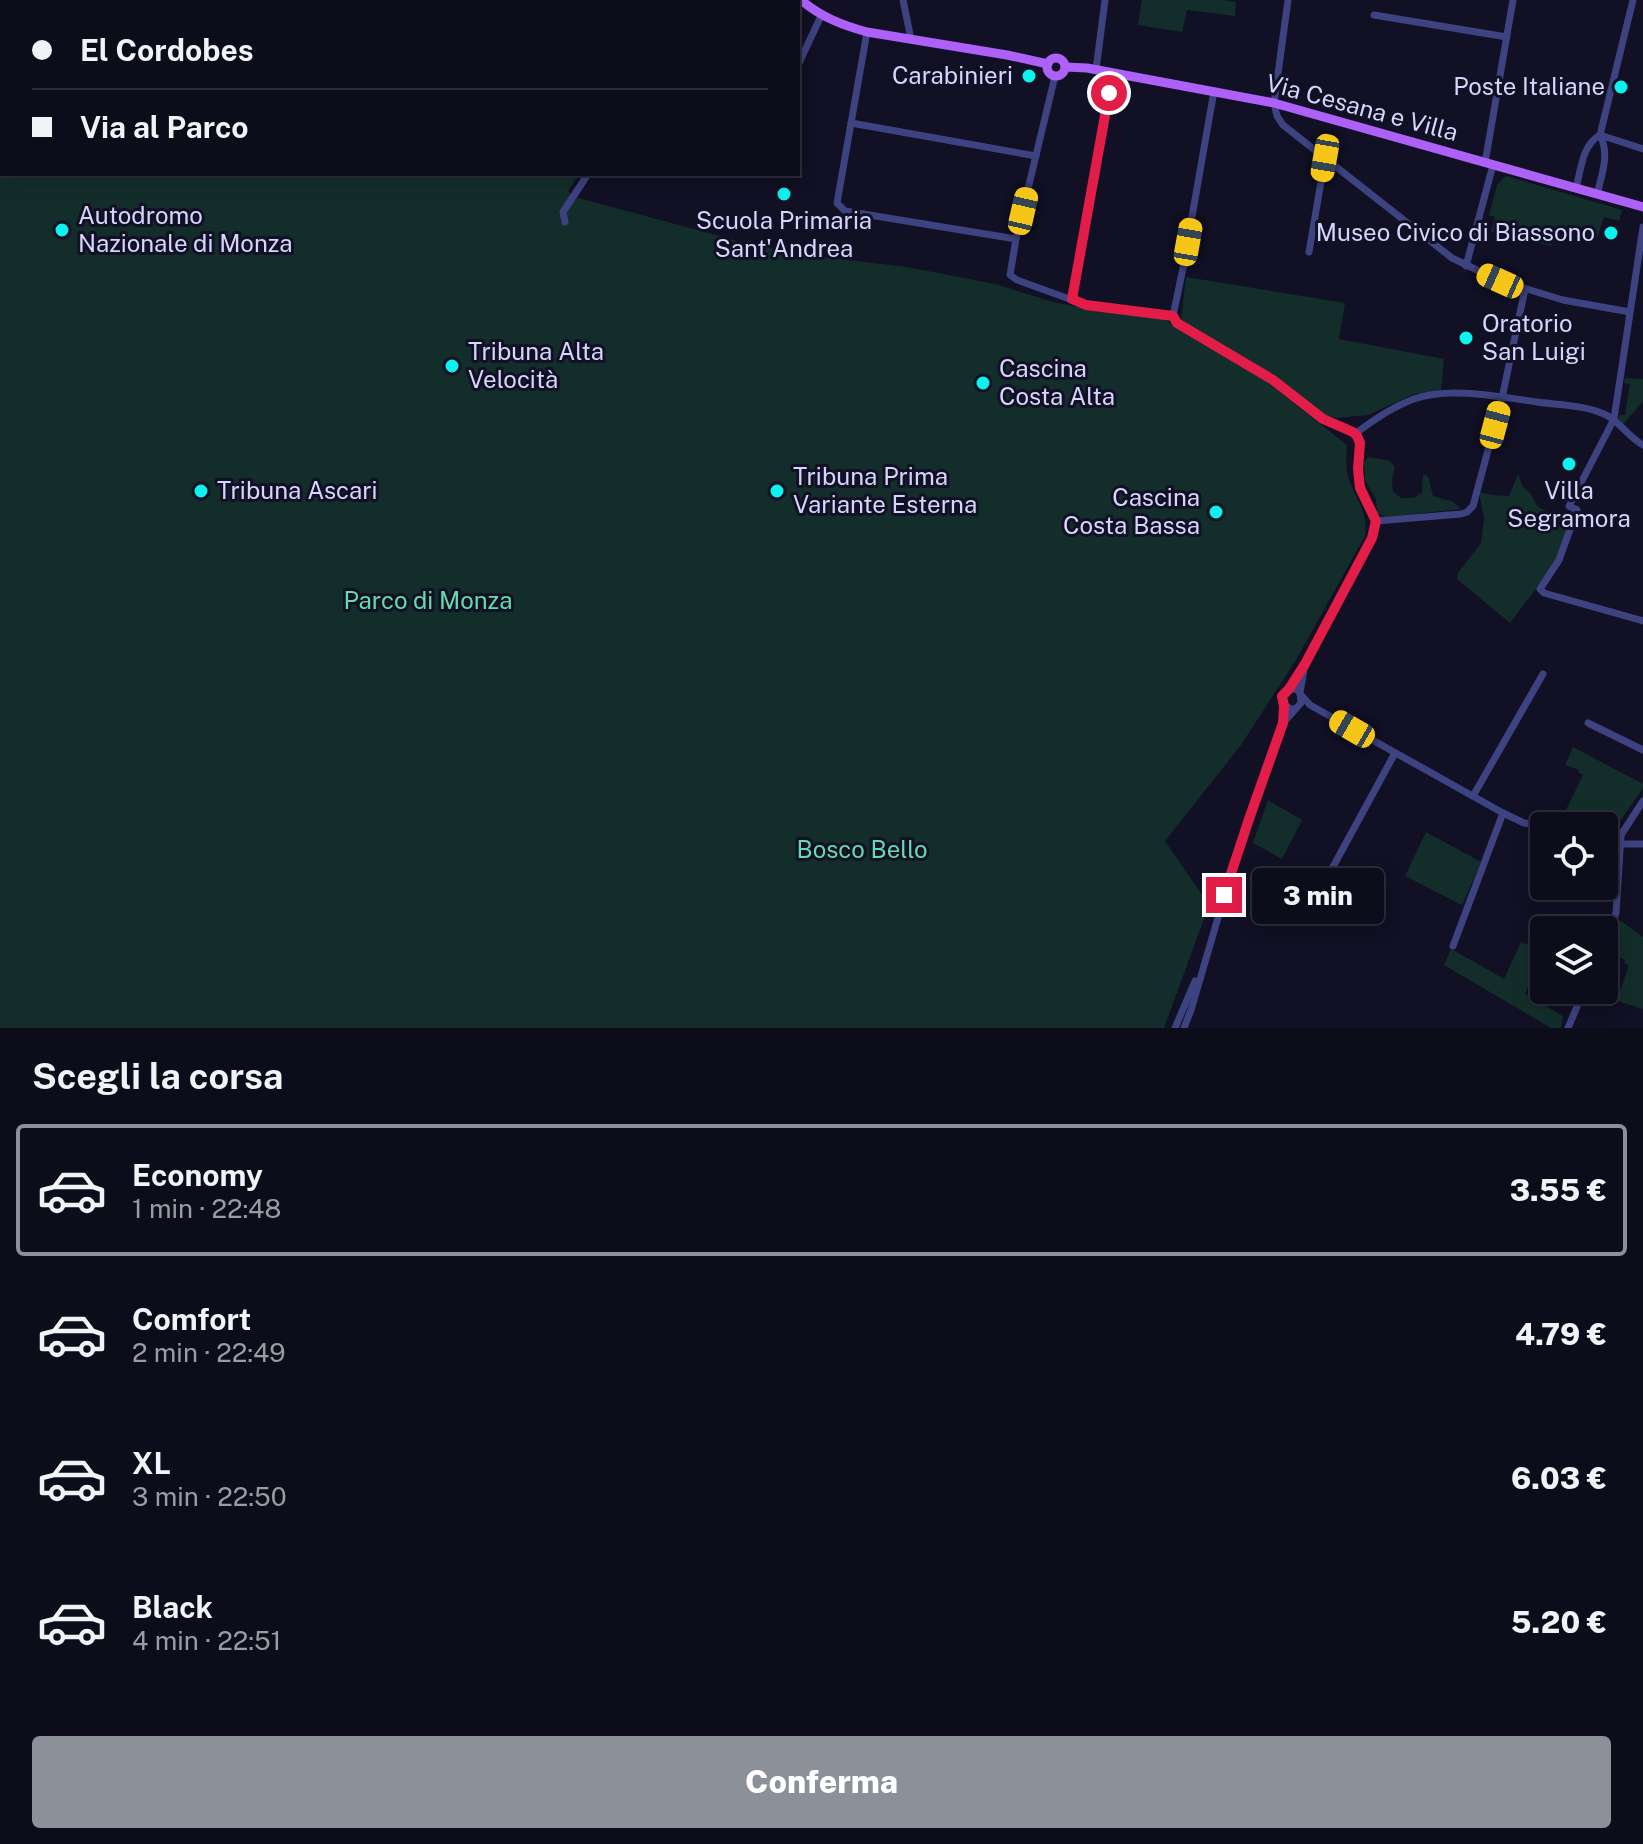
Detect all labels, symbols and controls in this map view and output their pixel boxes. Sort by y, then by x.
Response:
text: El Cordobes [80,32,254,68]
place label: Carabinieri [892,61,1013,89]
marker: Carabinieri [1020,67,1038,85]
street label: Via Cesana e Villa [1263,68,1461,146]
place label: Poste Italiane [1453,72,1605,100]
route start [1091,75,1127,111]
marker: Poste Italiane [1612,78,1630,96]
text: Via al Parco [80,109,249,145]
car [1309,132,1341,184]
marker: Scuola Primaria Sant'Andrea [775,185,793,203]
car [1006,185,1040,237]
place label: Autodromo Nazionale di Monza [78,201,293,257]
place label: Scuola Primaria Sant'Andrea [696,206,872,262]
car [1172,216,1204,268]
place label: Museo Civico di Biassono [1316,218,1595,246]
marker: Autodromo Nazionale di Monza [53,221,71,239]
marker: Museo Civico di Biassono [1602,224,1620,242]
car [1473,260,1527,302]
place label: Oratorio San Luigi [1482,309,1586,365]
marker: Oratorio San Luigi [1457,329,1475,347]
place label: Tribuna Alta Velocità [468,337,604,393]
place label: Cascina Costa Alta [999,354,1115,410]
marker: Tribuna Alta Velocità [443,357,461,375]
marker: Cascina Costa Alta [974,374,992,392]
car [1477,399,1513,451]
marker: Villa Segramora [1560,455,1578,473]
place label: Tribuna Prima Variante Esterna [793,462,977,518]
place label: Tribuna Ascari [217,476,378,504]
place label: Villa Segramora [1507,476,1631,532]
marker: Tribuna Ascari [192,482,210,500]
marker: Tribuna Prima Variante Esterna [768,482,786,500]
place label: Cascina Costa Bassa [1063,483,1200,539]
marker: Cascina Costa Bassa [1207,503,1225,521]
park label: Parco di Monza [343,586,513,614]
car [1325,707,1379,751]
map controls [1530,812,1618,1004]
button: locate [1530,812,1618,900]
park label: Bosco Bello [797,835,927,863]
callout: 3 min [1252,867,1384,923]
route end [1206,877,1242,913]
text: 3 min [1283,880,1353,911]
button: layers [1530,916,1618,1004]
text: Scegli la corsa [32,1055,283,1097]
icon: car [36,1154,108,1226]
text: Economy [132,1157,263,1193]
text: 3.55 € [1510,1172,1607,1208]
text: 1 min · 22:48 [132,1193,281,1224]
icon: car [36,1298,108,1370]
text: Comfort [132,1301,251,1337]
text: 4.79 € [1515,1316,1607,1352]
text: 2 min · 22:49 [132,1337,286,1368]
icon: car [36,1442,108,1514]
text: XL [132,1445,171,1481]
text: 6.03 € [1511,1460,1607,1496]
text: 3 min · 22:50 [132,1481,287,1512]
icon: car [36,1586,108,1658]
text: Black [132,1589,213,1625]
text: 5.20 € [1511,1604,1607,1640]
text: 4 min · 22:51 [132,1625,281,1656]
button: Conferma [32,1736,1611,1828]

